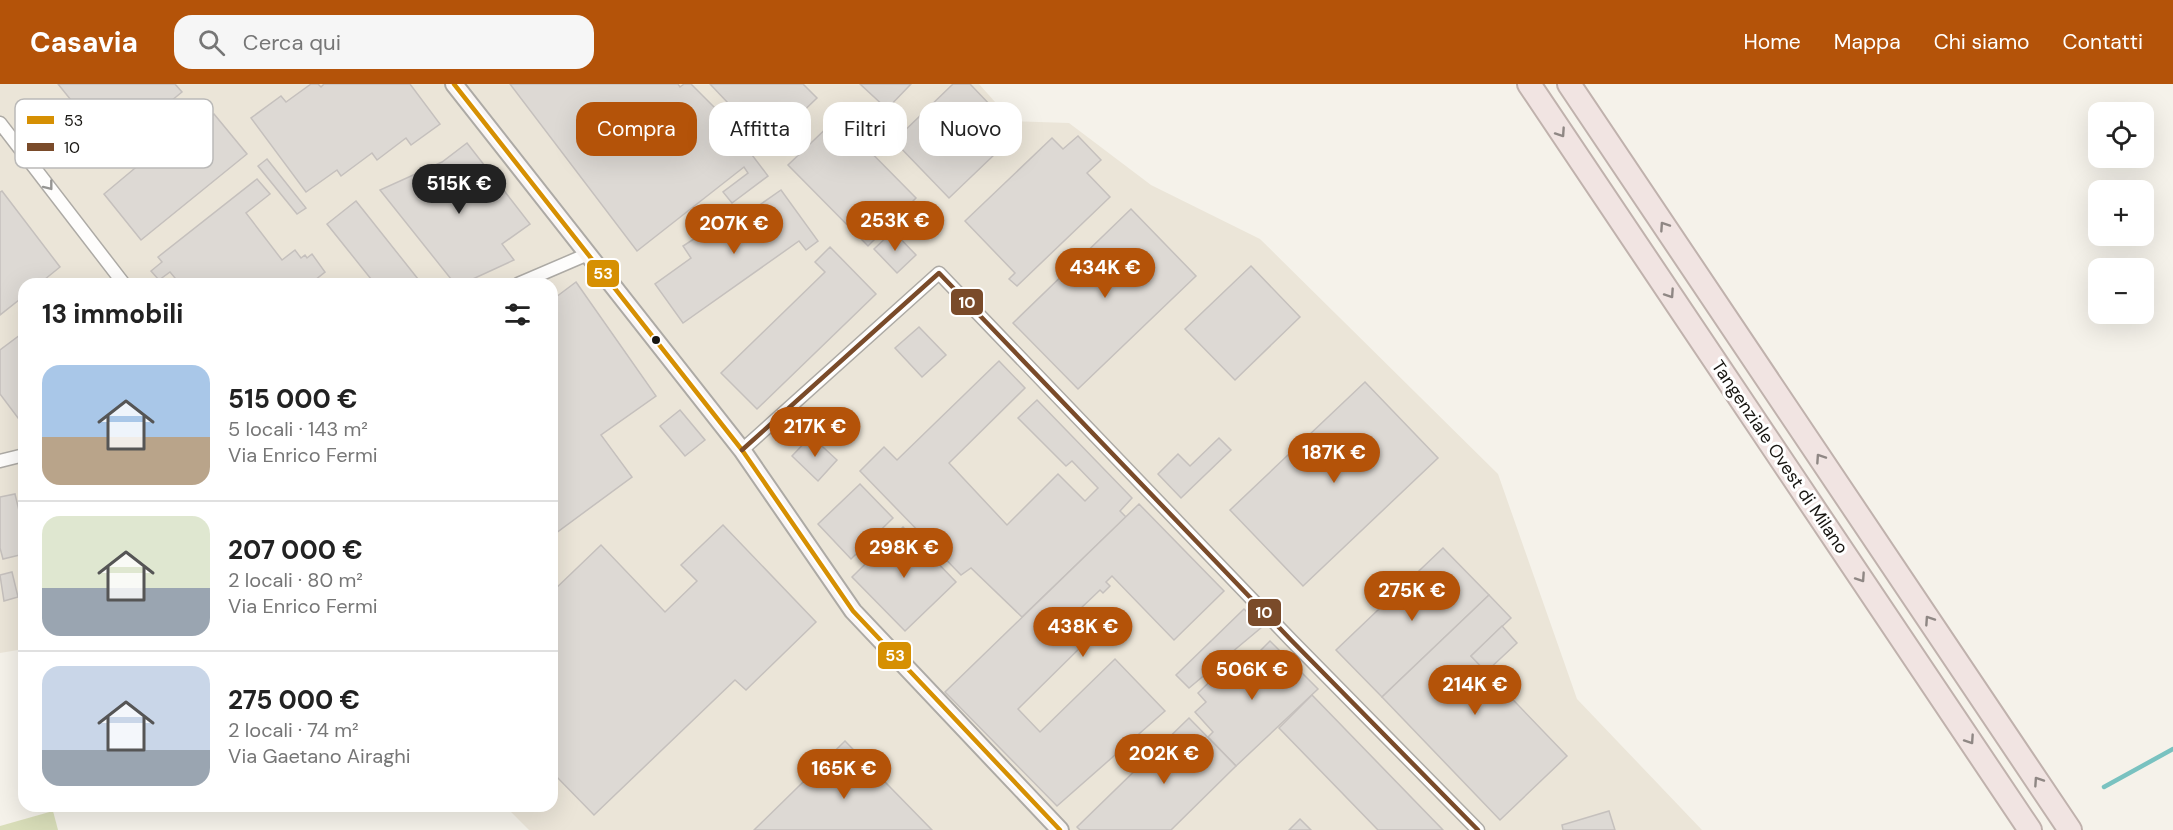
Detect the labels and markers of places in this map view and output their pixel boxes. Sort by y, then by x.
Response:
pin: 515K € [410,164,508,215]
pin: 253K € [846,201,944,252]
pin: 207K € [685,204,783,255]
pin: 434K € [1056,248,1154,299]
unlabelled marker [650,334,662,346]
pin: 217K € [766,407,864,458]
pin: 187K € [1285,433,1383,484]
pin: 298K € [855,528,953,579]
pin: 275K € [1363,571,1461,622]
pin: 438K € [1034,607,1132,658]
pin: 506K € [1203,650,1301,701]
pin: 214K € [1426,665,1524,716]
pin: 202K € [1115,734,1213,785]
pin: 165K € [795,749,893,800]

